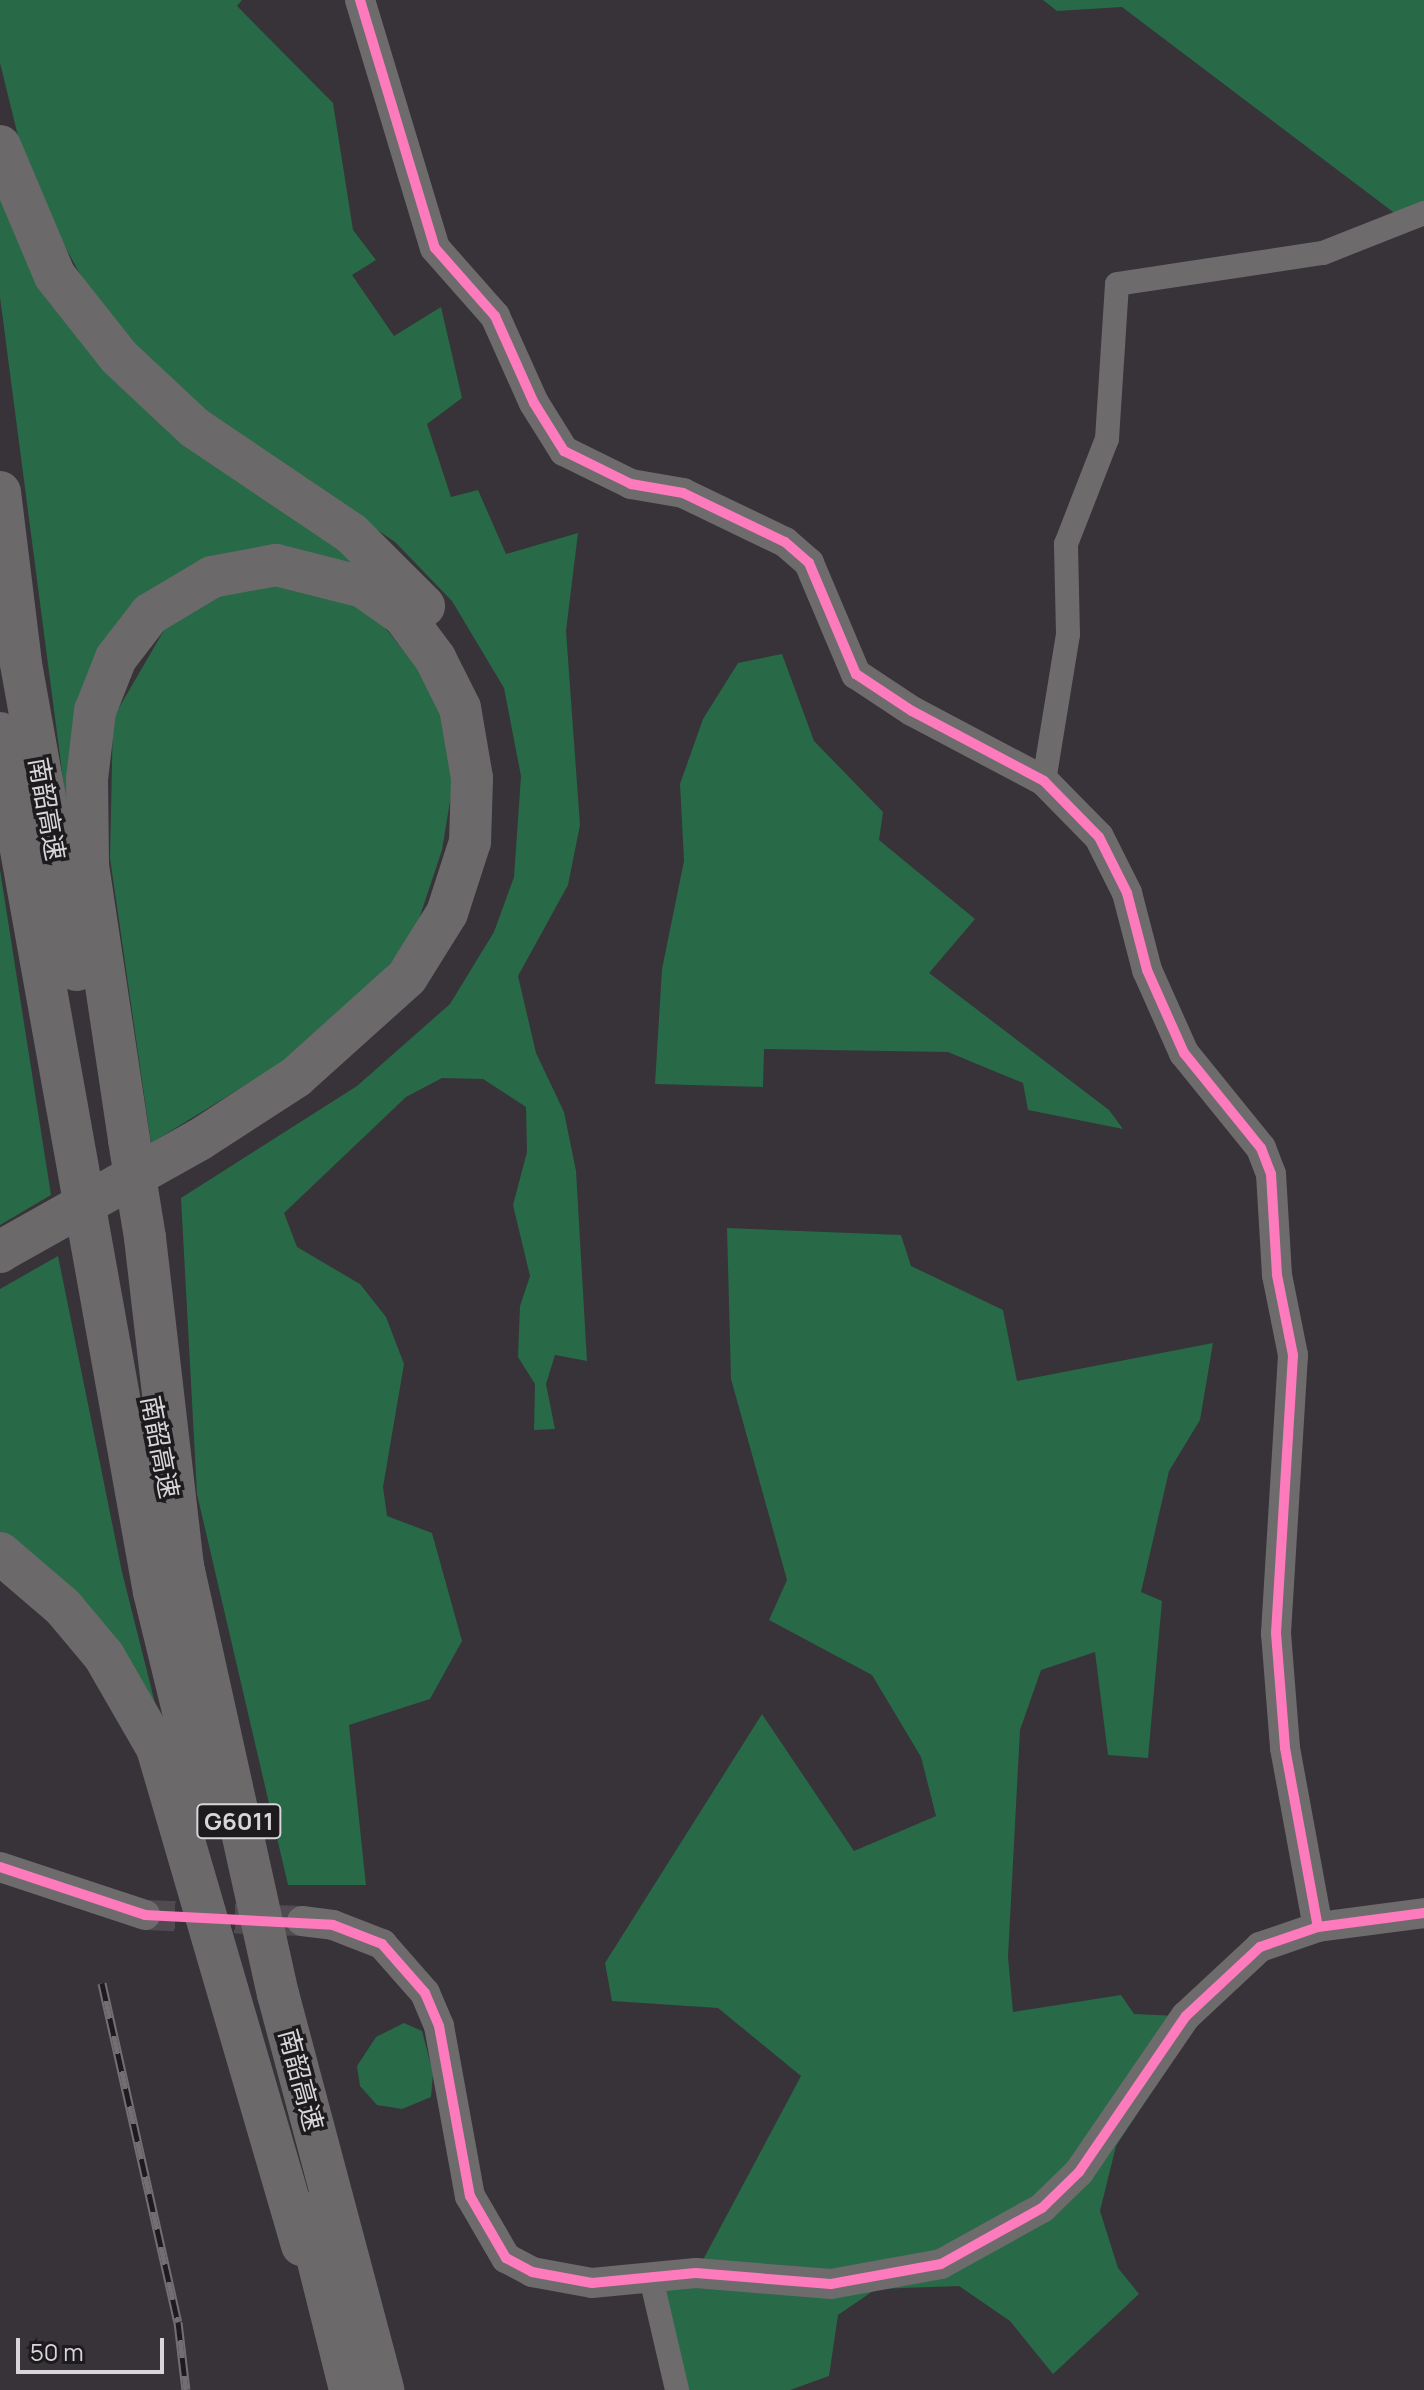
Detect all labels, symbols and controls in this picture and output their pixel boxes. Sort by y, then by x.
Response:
street label: 南韶高速 [23,755,71,863]
street label: 南韶高速 [135,1393,185,1501]
road number: G6011 [195,1801,283,1841]
street label: 南韶高速 [272,2026,330,2134]
scale bar [20,2322,168,2372]
text: 50 m [30,2335,84,2368]

